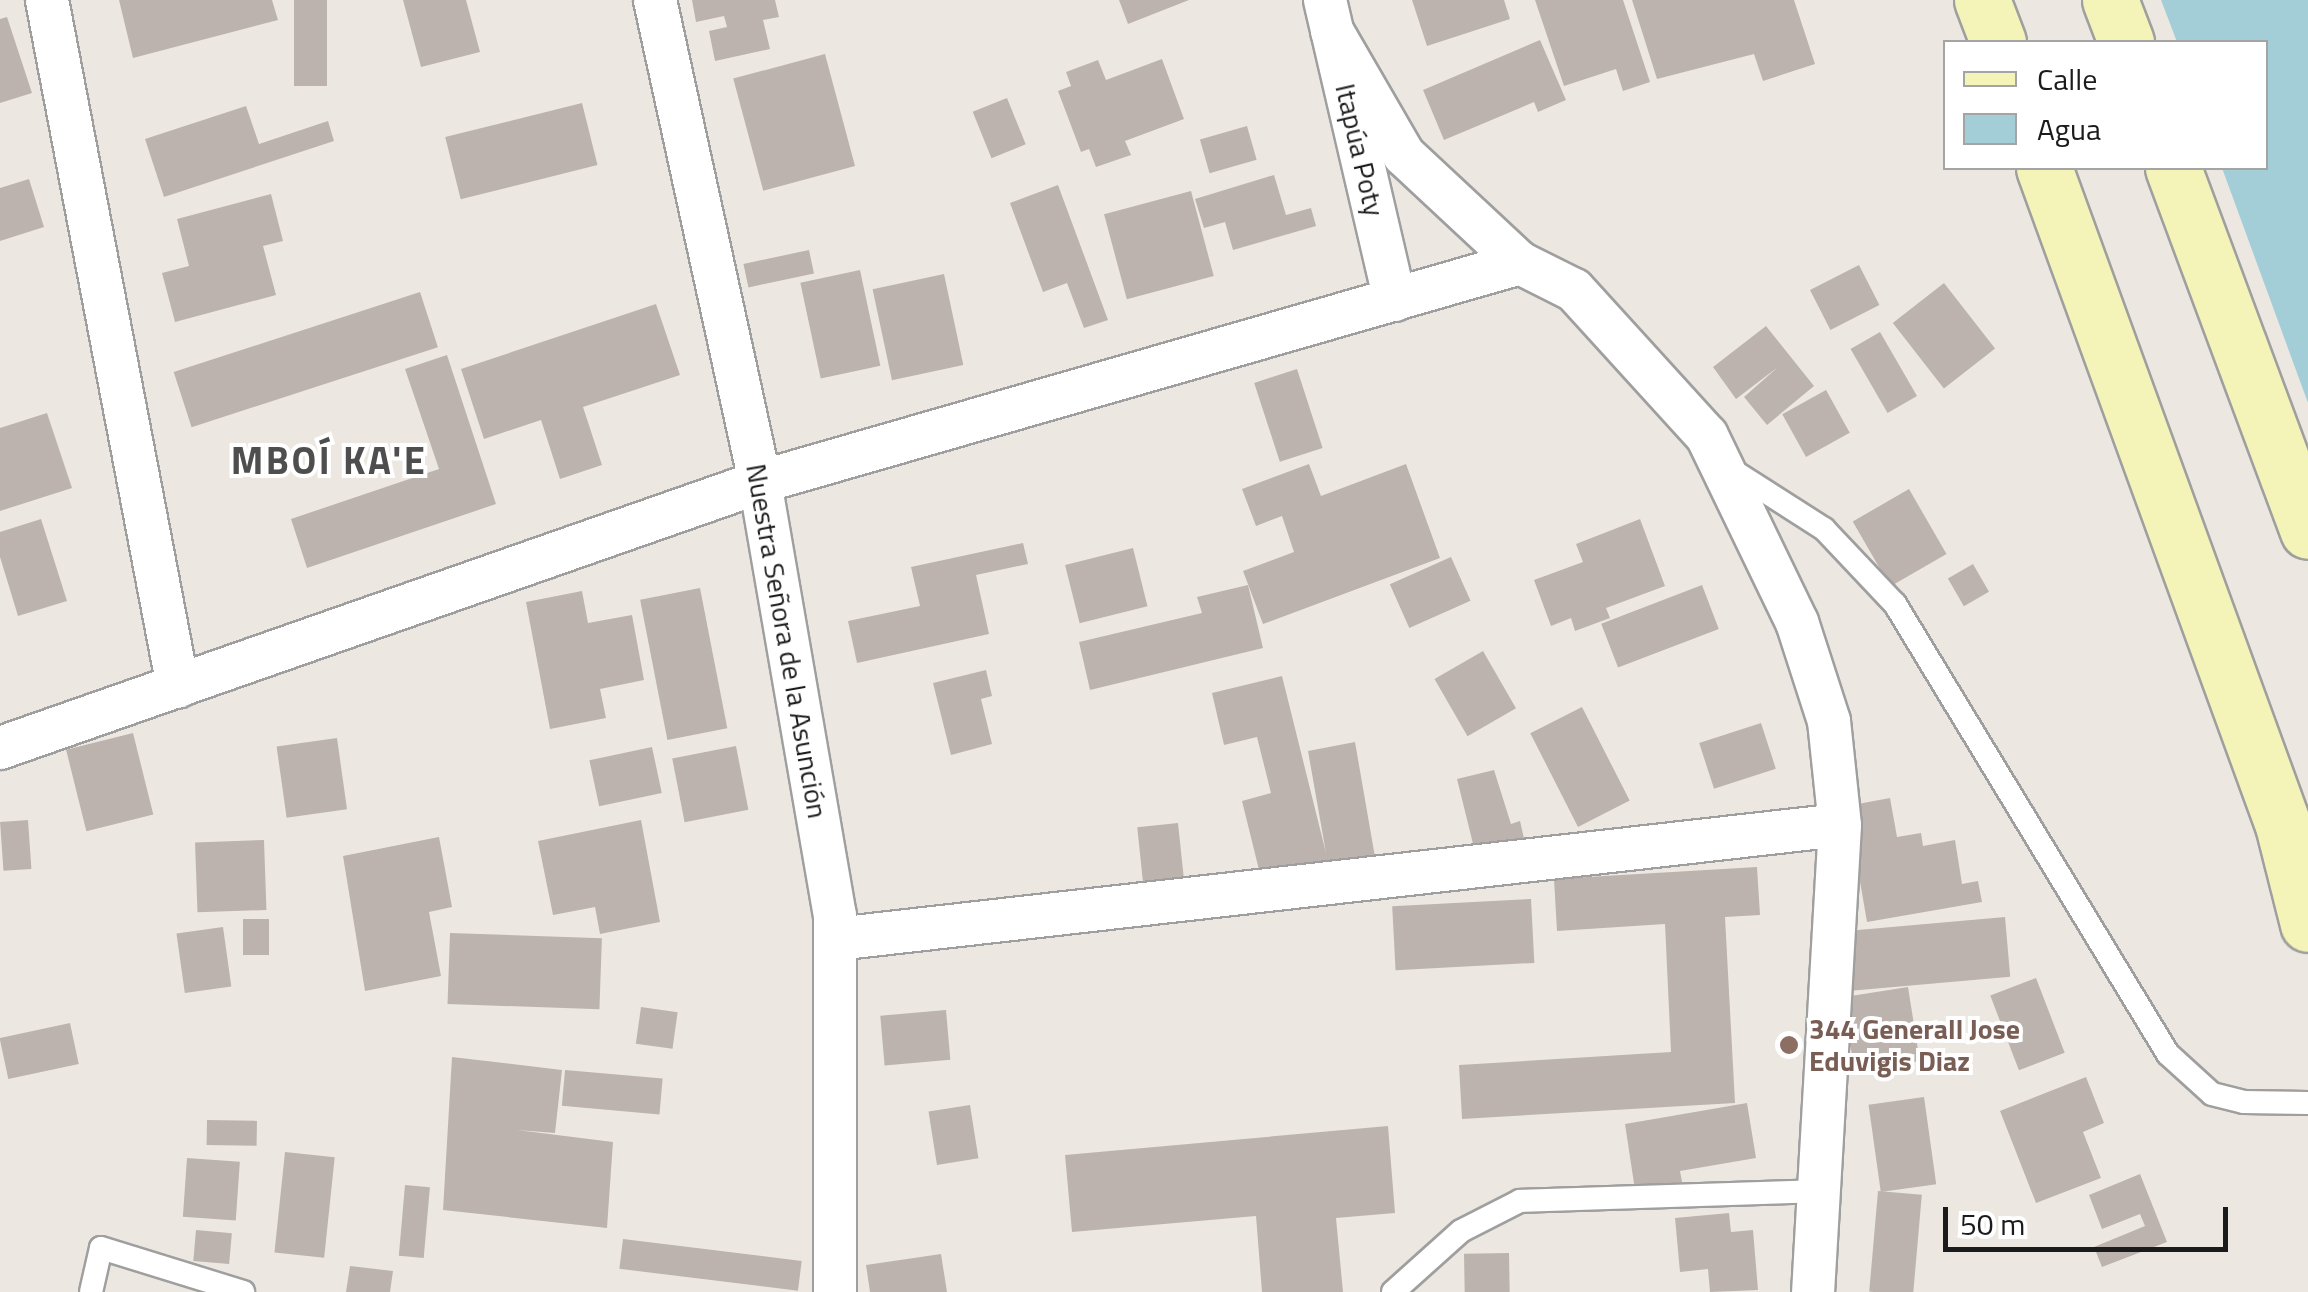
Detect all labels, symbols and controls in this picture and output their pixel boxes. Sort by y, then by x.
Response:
legend [1943,40,2268,170]
text: Calle [2037,56,2097,102]
street label: Itapúa Poty [1328,80,1392,220]
text: Agua [2037,106,2101,152]
district label: MBOÍ KA'E [231,438,427,484]
street label: Nuestra Señora de la Asunción [739,461,835,821]
place label: 344 Generall Jose Eduvigis Diaz [1809,1012,2020,1078]
marker: 344 Generall Jose Eduvigis Diaz [1778,1034,1800,1056]
scale bar [1948,1187,2233,1249]
text: 50 m [1960,1201,2025,1247]

